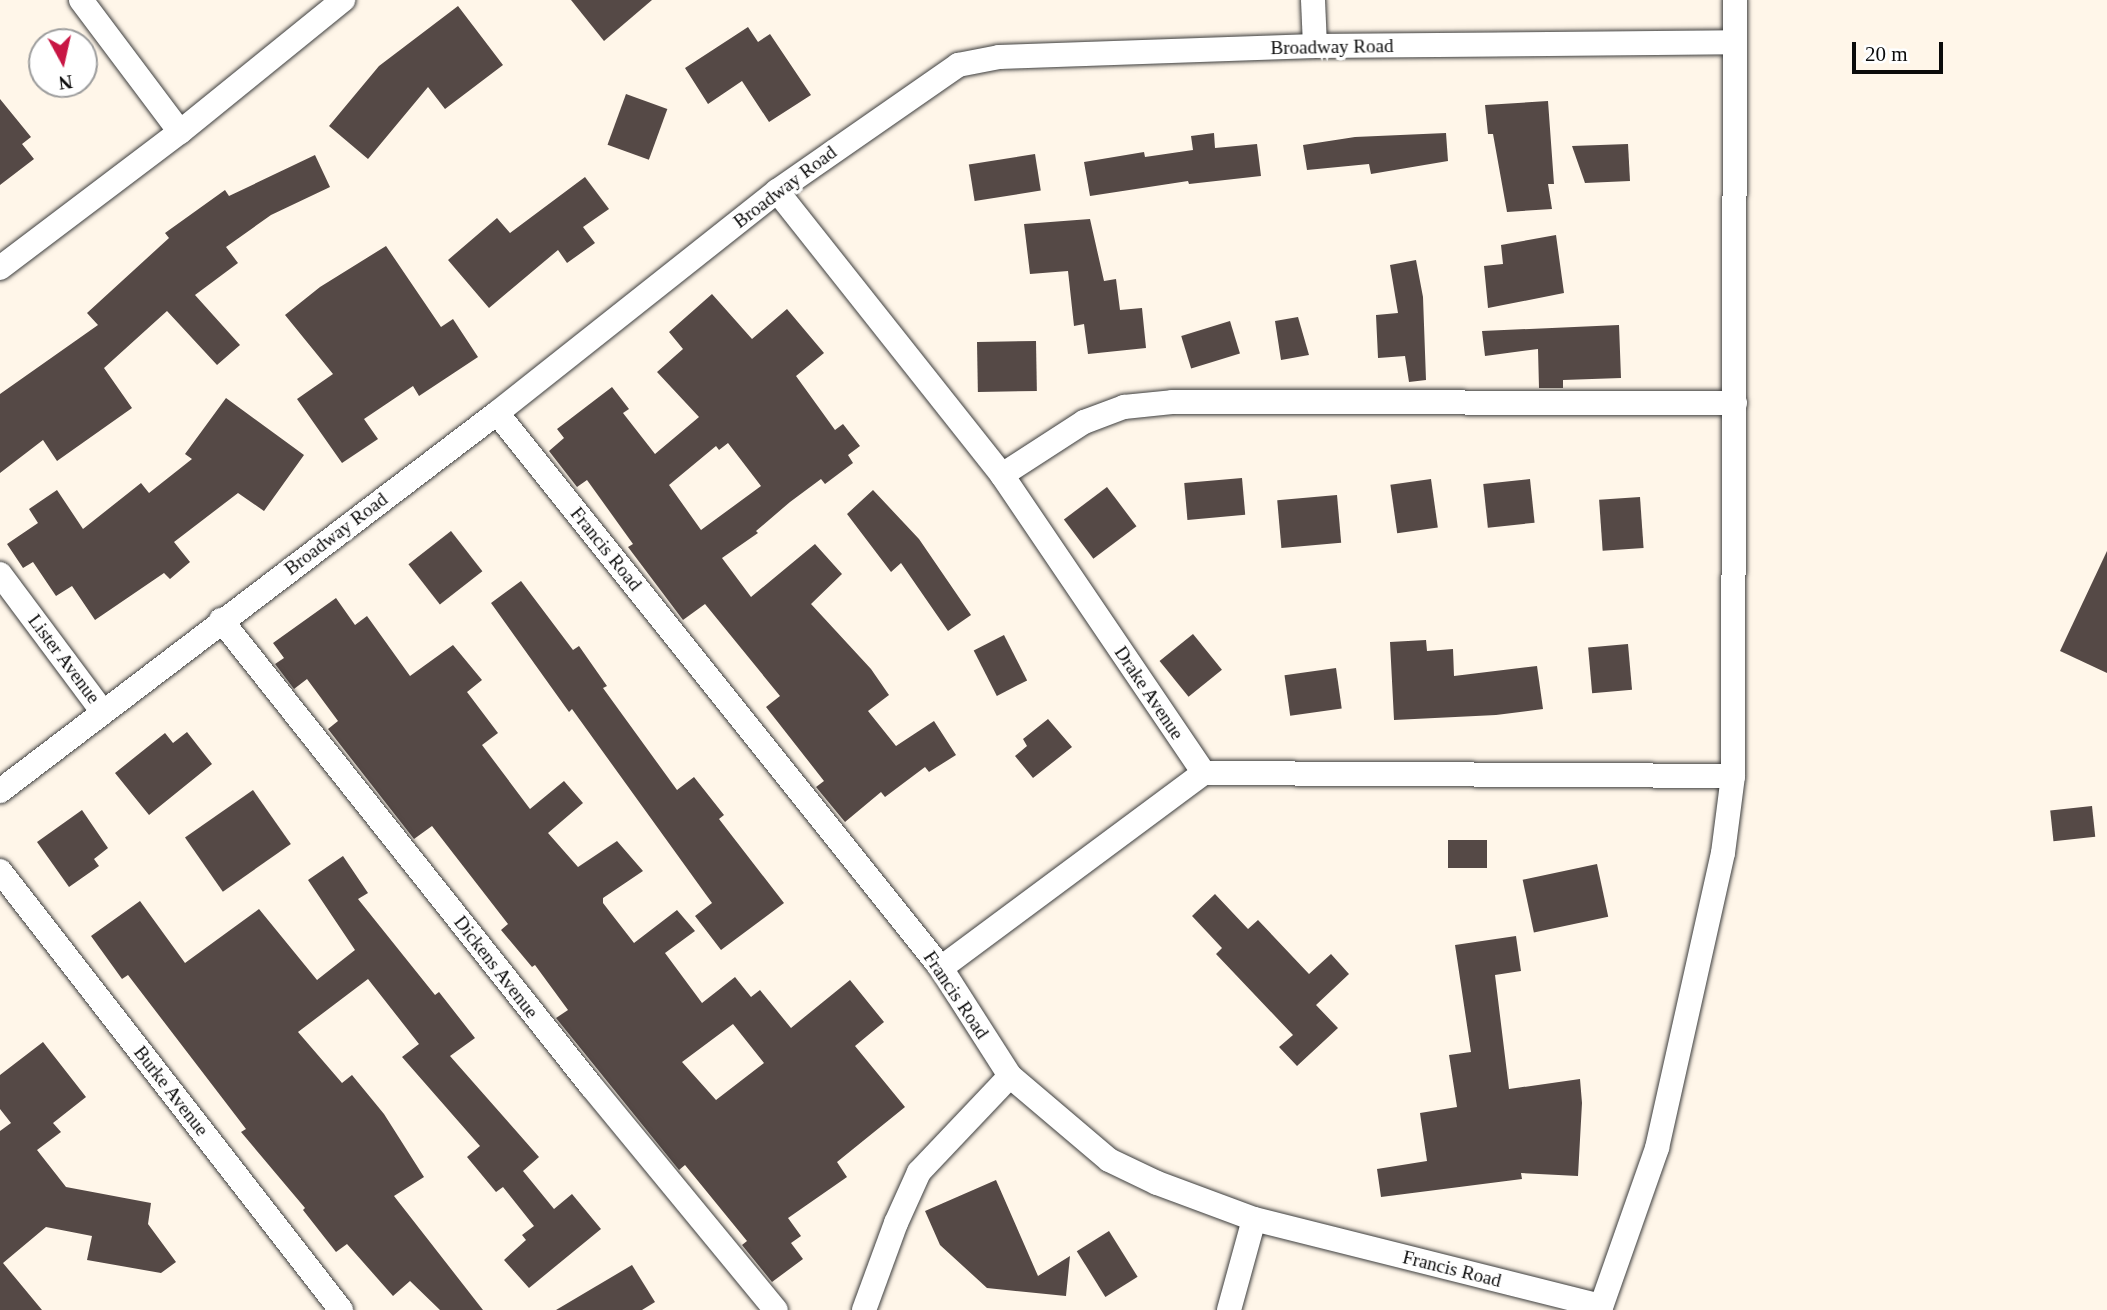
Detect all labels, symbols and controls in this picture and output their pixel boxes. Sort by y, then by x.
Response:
north arrow [28,28,98,98]
scale bar [1855,28,1946,72]
street label: Broadway Road [1270,35,1394,59]
text: 20 m [1865,42,1908,66]
text: N [57,71,74,94]
street label: Broadway Road [729,141,841,233]
street label: Broadway Road [280,488,392,580]
street label: Francis Road [565,503,647,595]
street label: Lister Avenue [23,610,105,708]
street label: Drake Avenue [1109,642,1189,744]
street label: Dickens Avenue [449,911,543,1023]
street label: Francis Road [918,947,994,1043]
street label: Burke Avenue [129,1041,213,1141]
street label: Francis Road [1400,1246,1504,1292]

